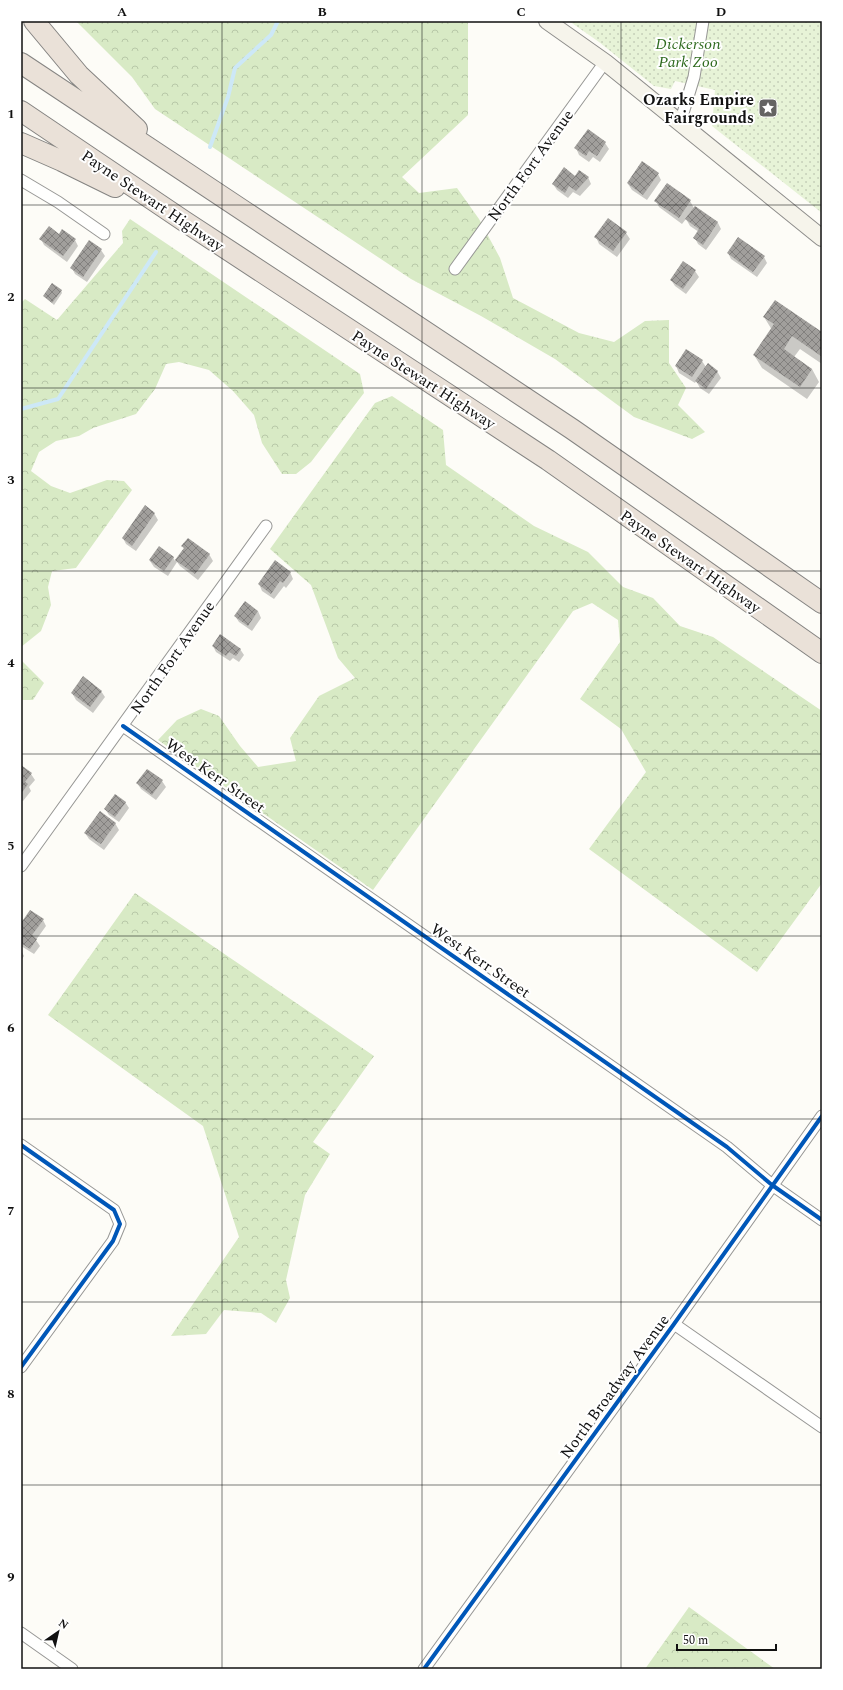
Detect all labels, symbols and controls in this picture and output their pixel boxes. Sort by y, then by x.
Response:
text: A [117,2,127,22]
text: B [317,2,327,22]
text: C [516,2,526,22]
text: D [716,2,726,22]
park label: Dickerson Park Zoo [655,32,721,74]
place label: Ozarks Empire Fairgrounds [643,88,754,130]
place icon: Ozarks Empire Fairgrounds [757,97,779,119]
text: 1 [7,104,15,124]
street label: North Fort Avenue [482,105,580,227]
street label: Payne Stewart Highway [76,144,230,258]
text: 2 [7,287,15,307]
street label: Payne Stewart Highway [347,324,501,436]
text: 3 [7,470,15,490]
street label: Payne Stewart Highway [615,504,767,620]
street label: North Fort Avenue [125,596,221,719]
text: 4 [7,653,15,673]
street label: West Kerr Street [161,732,271,819]
text: 5 [7,836,15,856]
street label: West Kerr Street [426,917,536,1004]
text: 6 [7,1018,15,1038]
text: 7 [7,1201,15,1221]
street label: North Broadway Avenue [554,1309,675,1464]
text: 8 [7,1384,15,1404]
text: 9 [7,1567,15,1587]
north arrow [38,1612,78,1652]
text: N [55,1615,72,1634]
scale bar [677,1626,776,1652]
text: 50 m [683,1631,708,1650]

